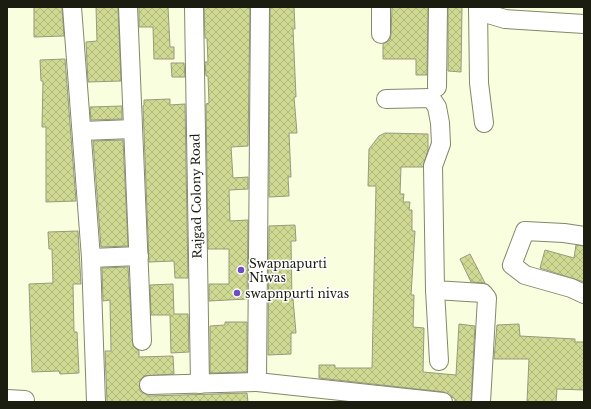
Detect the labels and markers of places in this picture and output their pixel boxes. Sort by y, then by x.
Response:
place label: Swapnapurti Niwas [249,256,327,285]
marker: Swapnapurti Niwas [236,265,246,275]
place label: swapnpurti nivas [245,286,349,301]
marker: swapnpurti nivas [232,288,242,298]

